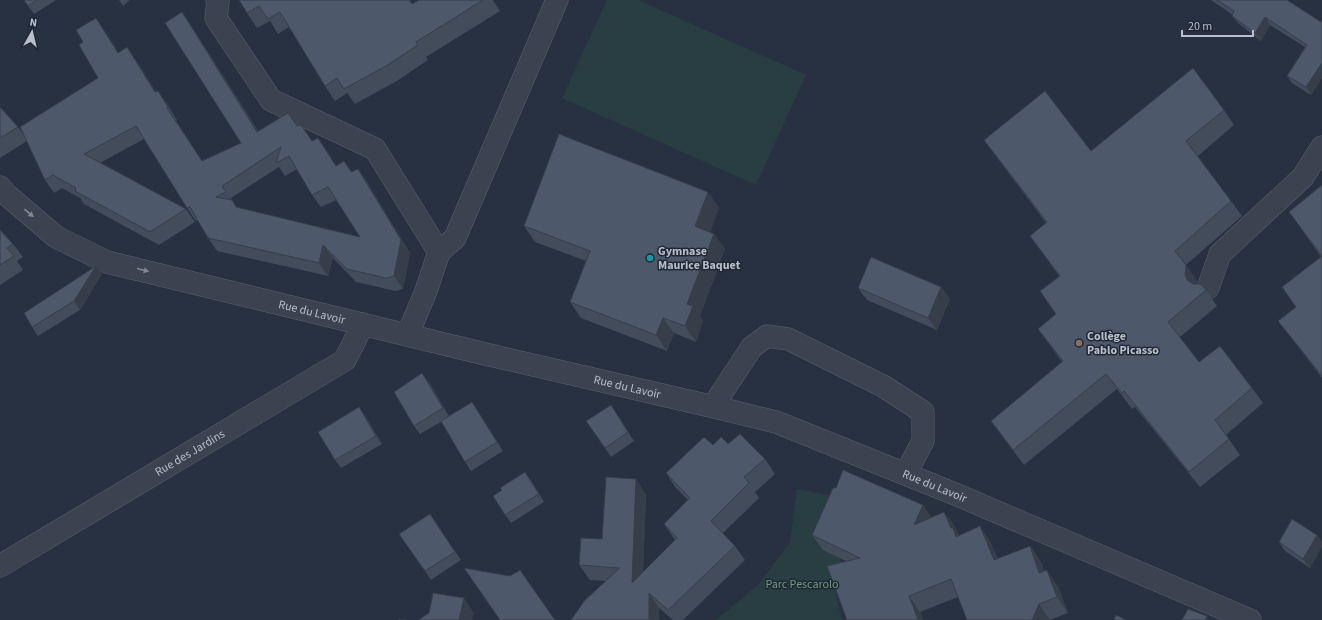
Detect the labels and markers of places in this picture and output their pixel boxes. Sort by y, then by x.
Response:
place label: Gymnase Maurice Baquet [658,243,741,274]
marker: Gymnase Maurice Baquet [645,253,655,263]
place label: Collège Pablo Picasso [1087,328,1159,359]
marker: Collège Pablo Picasso [1074,338,1084,348]

